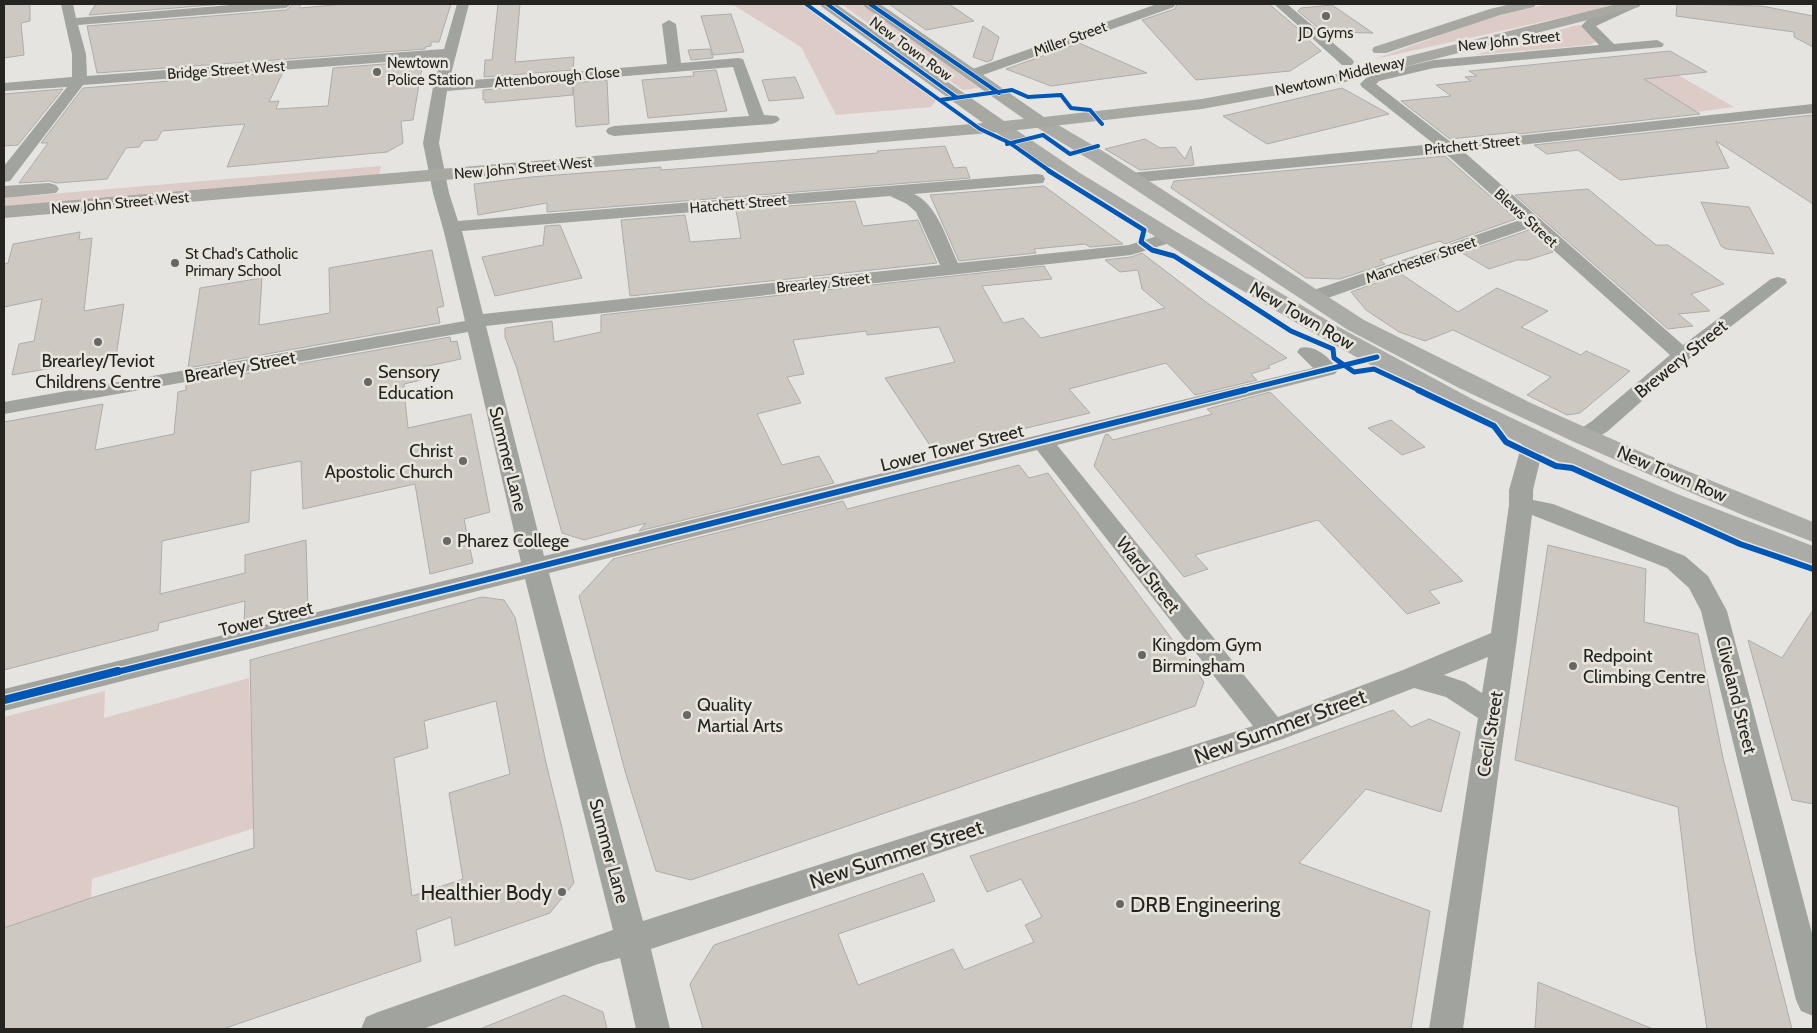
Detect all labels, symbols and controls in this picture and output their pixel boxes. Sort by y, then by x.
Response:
marker: JD Gyms [1320,10,1332,22]
street label: New Town Row [866,13,956,85]
street label: Miller Street [1031,17,1109,61]
place label: JD Gyms [1298,24,1353,42]
street label: New John Street [1457,27,1561,55]
street label: Newtown Middleway [1273,52,1407,100]
place label: Newtown Police Station [387,54,474,89]
street label: Bridge Street West [166,57,286,83]
street label: Attenborough Close [493,63,621,91]
marker: Newtown Police Station [371,66,383,78]
street label: Pritchett Street [1423,131,1521,159]
street label: New John Street West [453,153,593,183]
street label: Blews Street [1491,185,1561,251]
street label: New John Street West [50,188,190,218]
street label: Hatchett Street [689,191,787,217]
street label: Manchester Street [1363,233,1479,287]
place label: St Chad's Catholic Primary School [185,245,298,280]
marker: St Chad's Catholic Primary School [169,257,181,269]
street label: Brearley Street [776,269,870,297]
street label: New Town Row [1246,277,1358,355]
street label: Brewery Street [1630,315,1732,403]
marker: Brearley/Teviot Childrens Centre [92,336,104,348]
street label: Brearley Street [183,346,297,388]
place label: Brearley/Teviot Childrens Centre [35,350,161,393]
place label: Sensory Education [378,361,454,404]
marker: Sensory Education [362,376,374,388]
street label: Summer Lane [484,404,532,514]
street label: Lower Tower Street [878,420,1026,476]
place label: Christ Apostolic Church [325,440,453,483]
street label: New Town Row [1614,441,1730,507]
marker: Christ Apostolic Church [457,455,469,467]
place label: Pharez College [457,530,569,552]
street label: Ward Street [1111,532,1185,618]
marker: Pharez College [441,535,453,547]
street label: Tower Street [217,597,315,641]
place label: Kingdom Gym Birmingham [1152,634,1262,677]
street label: Cliveland Street [1711,634,1761,756]
place label: Redpoint Climbing Centre [1583,645,1706,688]
marker: Kingdom Gym Birmingham [1136,649,1148,661]
marker: Redpoint Climbing Centre [1567,660,1579,672]
street label: New Summer Street [1191,683,1369,769]
street label: Cecil Street [1472,690,1508,778]
place label: Quality Martial Arts [697,694,783,737]
marker: Quality Martial Arts [681,709,693,721]
street label: Summer Lane [584,796,634,906]
street label: New Summer Street [806,814,986,894]
place label: Healthier Body [420,880,552,905]
marker: Healthier Body [556,886,568,898]
place label: DRB Engineering [1130,892,1281,917]
marker: DRB Engineering [1114,898,1126,910]

